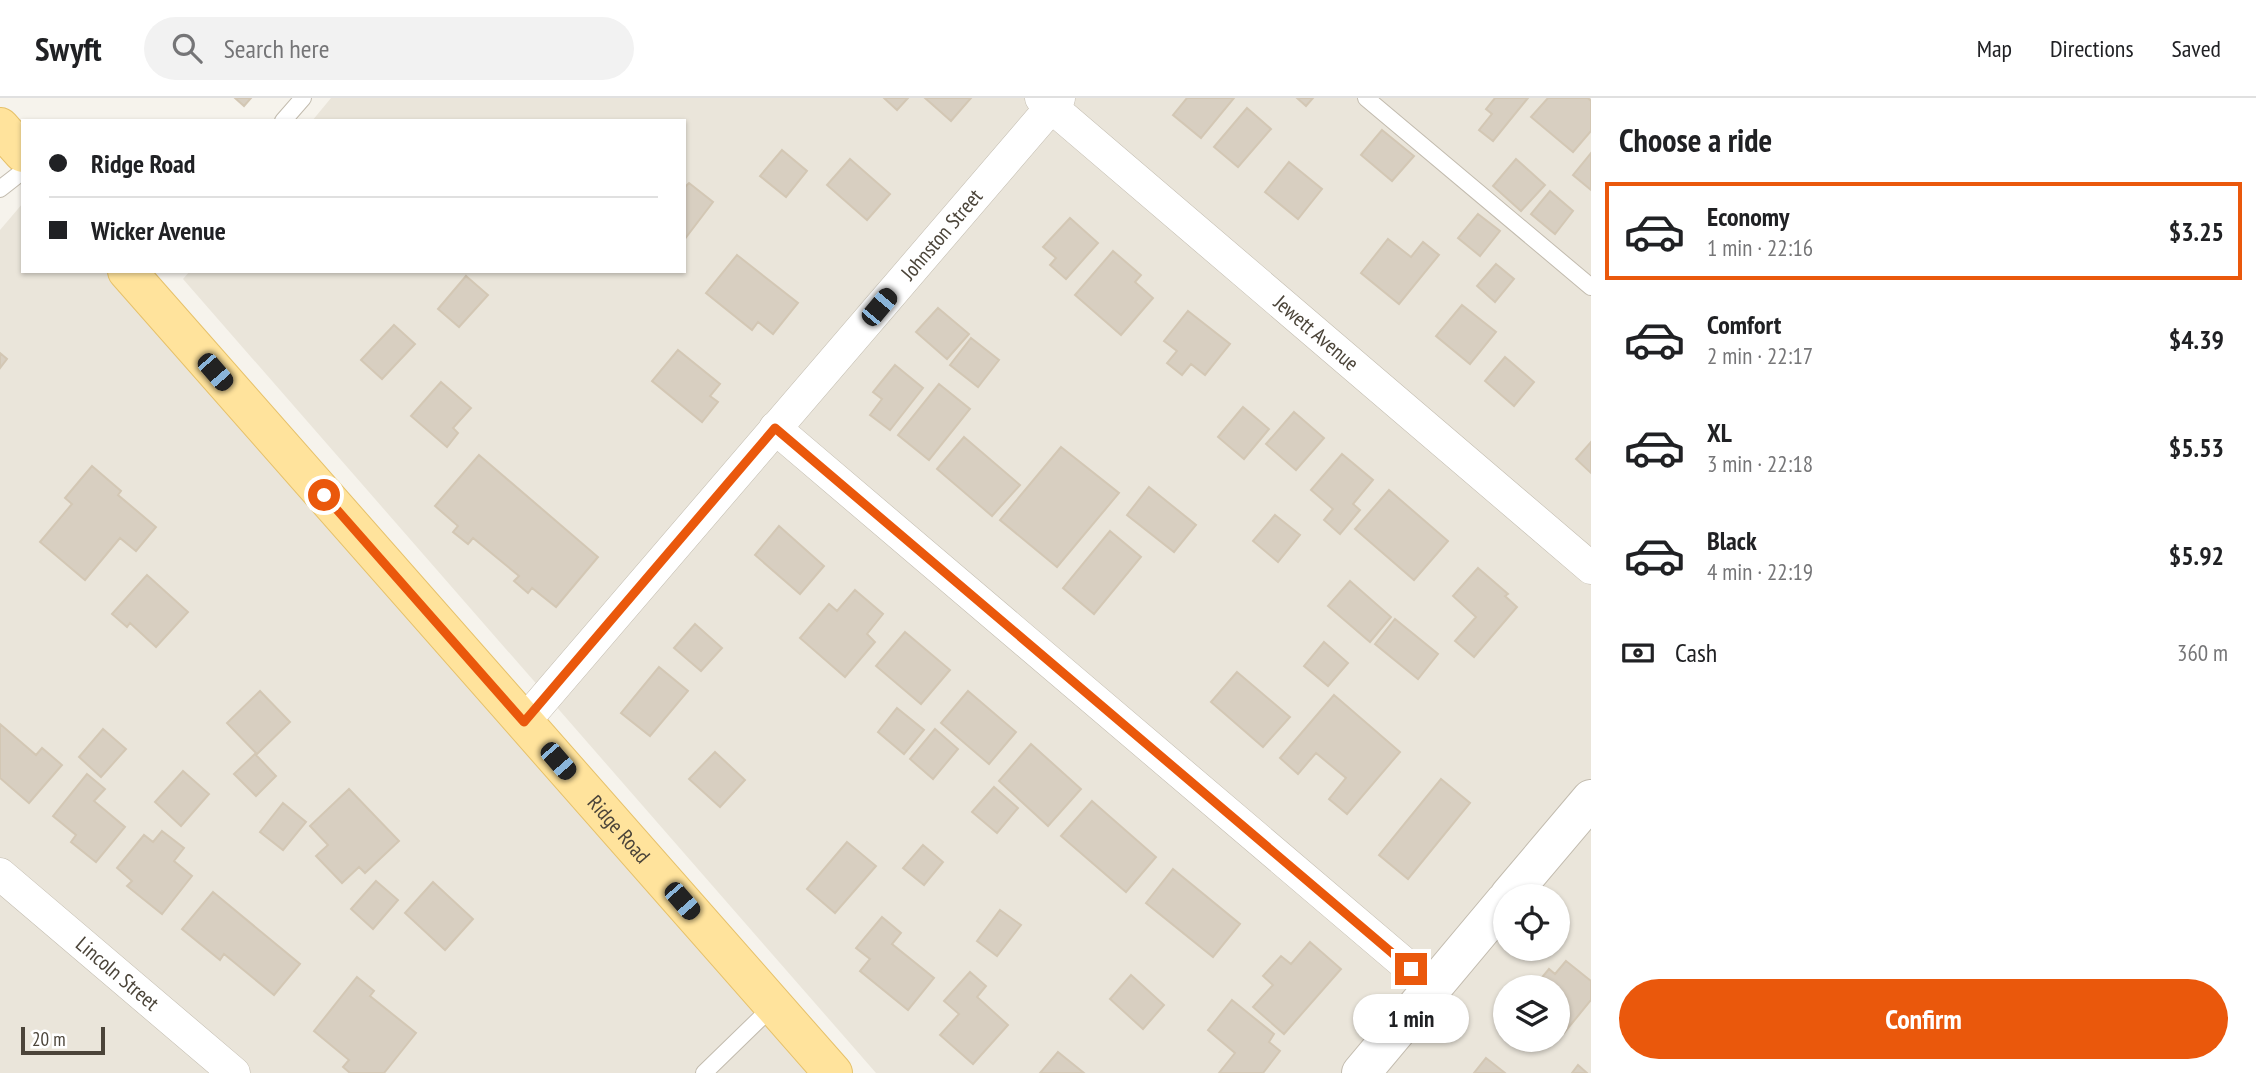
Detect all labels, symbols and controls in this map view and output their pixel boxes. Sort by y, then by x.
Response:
search box [144,17,634,80]
text: Swyft [35,27,102,70]
icon: search [168,29,206,67]
text: Search here [224,32,329,65]
text: Map [1977,33,2012,64]
text: Directions [2050,33,2134,64]
text: Saved [2172,33,2221,64]
text: Choose a ride [1619,119,1772,161]
text: Ridge Road [91,147,195,180]
street label: Johnston Street [894,183,988,286]
icon: car [1623,200,1686,263]
text: Economy [1707,200,1789,233]
text: Wicker Avenue [91,214,226,247]
text: $3.25 [2169,215,2224,248]
text: 1 min · 22:16 [1707,233,1813,262]
car [858,284,901,330]
street label: Jewett Avenue [1268,288,1364,377]
icon: car [1623,308,1686,371]
text: Comfort [1707,308,1781,341]
text: $4.39 [2169,323,2224,356]
text: 2 min · 22:17 [1707,341,1813,370]
car [194,349,237,395]
icon: car [1623,416,1686,479]
text: XL [1707,416,1732,449]
text: $5.53 [2169,431,2224,464]
text: 3 min · 22:18 [1707,449,1813,478]
route start [308,479,340,511]
icon: car [1623,524,1686,587]
text: Black [1707,524,1757,557]
text: $5.92 [2169,539,2224,572]
text: 4 min · 22:19 [1707,557,1813,586]
icon: cash [1619,634,1657,672]
text: Cash [1675,636,1717,669]
text: 360 m [2177,638,2228,667]
car [537,738,580,784]
street label: Ridge Road [582,789,656,869]
car [661,878,704,924]
map controls [1493,884,1570,1052]
button: locate [1493,884,1570,961]
street label: Lincoln Street [70,930,165,1016]
route end [1395,953,1427,985]
button: layers [1493,975,1570,1052]
button: Confirm [1619,979,2228,1059]
callout: 1 min [1353,994,1469,1043]
text: 1 min [1388,1004,1434,1033]
scale bar [21,1024,105,1056]
text: 20 m [32,1027,66,1051]

